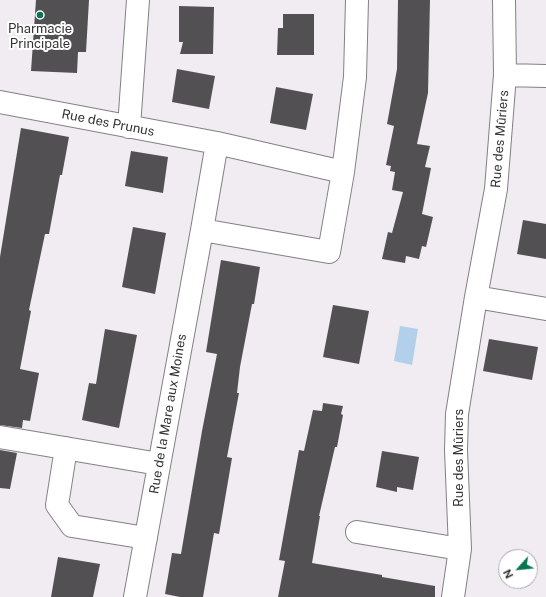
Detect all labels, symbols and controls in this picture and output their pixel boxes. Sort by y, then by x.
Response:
marker: Pharmacie Principale [35,10,45,20]
place label: Pharmacie Principale [8,21,72,52]
street label: Rue des Mûriers [488,90,512,188]
street label: Rue des Prunus [60,106,156,140]
street label: Rue de la Mare aux Moines [146,333,190,495]
street label: Rue des Mûriers [451,409,467,507]
north arrow [498,549,538,589]
text: N [501,567,516,581]

